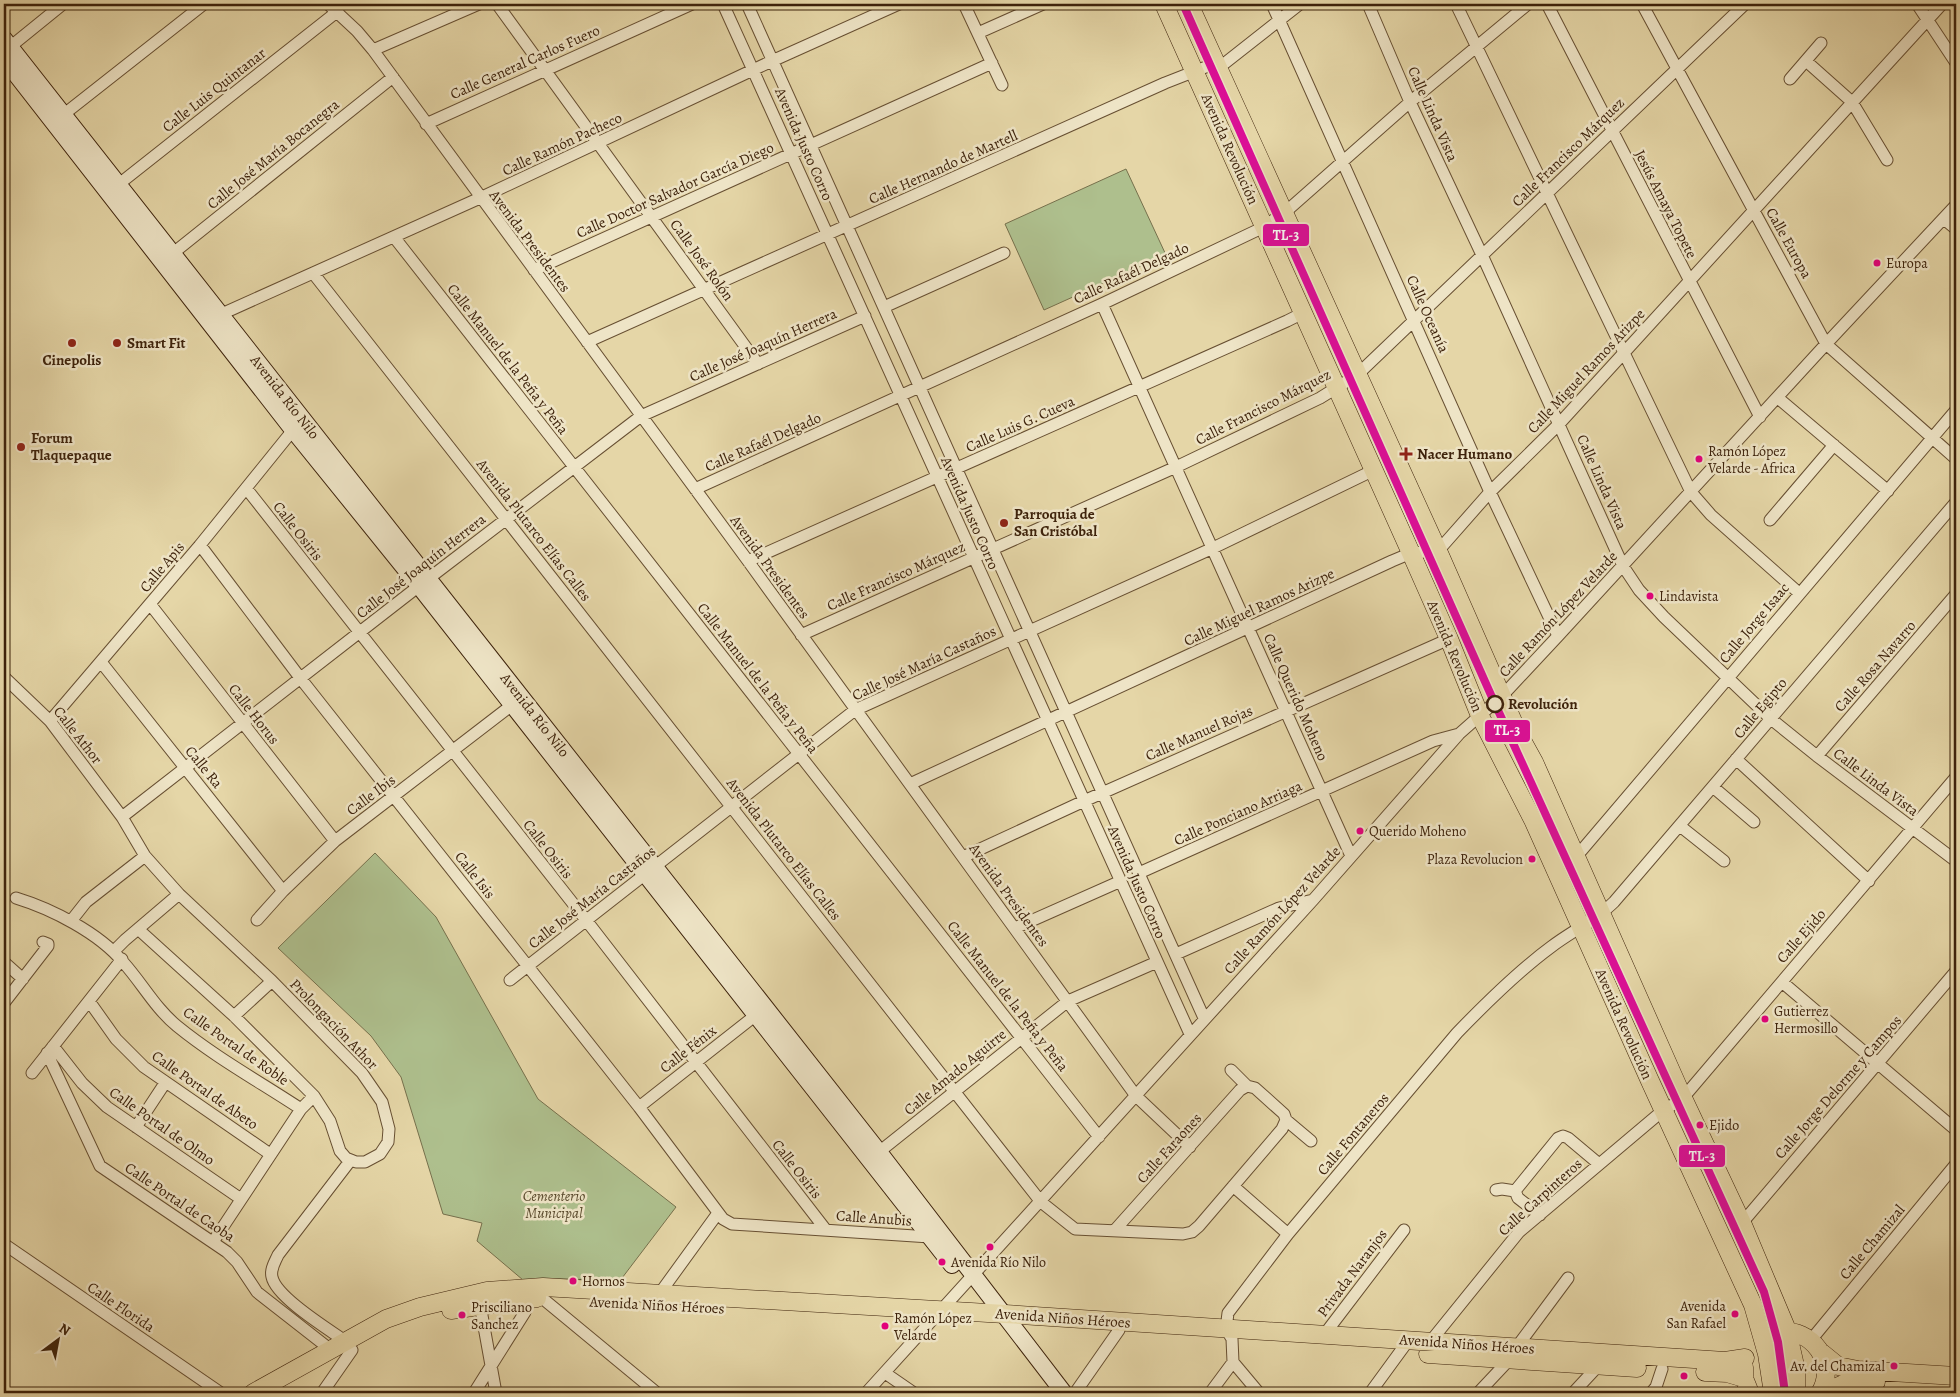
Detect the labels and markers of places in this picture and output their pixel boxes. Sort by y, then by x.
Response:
place label: Europa [1886,254,1928,273]
marker: Europa [1872,258,1882,268]
place label: Smart Fit [127,333,186,353]
marker: Cinepolis [66,337,78,349]
marker: Smart Fit [111,337,123,349]
place label: Cinepolis [43,350,102,370]
place label: Forum Tlaquepaque [31,428,112,465]
marker: Forum Tlaquepaque [15,441,27,453]
place label: Ramón López Velarde - Africa [1707,442,1796,478]
place label: Nacer Humano [1417,444,1512,464]
marker: Nacer Humano [1399,447,1413,461]
marker: Ramón López Velarde - Africa [1694,454,1704,464]
place label: Parroquia de San Cristóbal [1014,504,1097,541]
marker: Parroquia de San Cristóbal [998,517,1010,529]
place label: Lindavista [1659,587,1719,606]
marker: Lindavista [1645,591,1655,601]
place label: Revolución [1508,694,1578,714]
marker: Revolución [1486,695,1504,713]
place label: Querido Moheno [1369,822,1466,841]
marker: Querido Moheno [1355,826,1365,836]
place label: Plaza Revolucion [1427,850,1523,869]
marker: Plaza Revolucion [1527,854,1537,864]
place label: Gutierrez Hermosillo [1774,1002,1838,1038]
marker: Gutierrez Hermosillo [1760,1014,1770,1024]
place label: Ejido [1709,1116,1739,1135]
marker: Ejido [1695,1120,1705,1130]
unlabelled marker [985,1242,995,1252]
place label: Avenida Río Nilo [950,1253,1046,1272]
marker: Avenida Río Nilo [937,1257,947,1267]
place label: Hornos [582,1272,625,1291]
marker: Hornos [568,1276,578,1286]
place label: Avenida San Rafael [1666,1297,1727,1333]
place label: Prisciliano Sanchez [471,1298,532,1334]
place label: Ramón López Velarde [893,1309,972,1345]
marker: Avenida San Rafael [1730,1309,1740,1319]
marker: Prisciliano Sanchez [457,1310,467,1320]
marker: Ramón López Velarde [880,1321,890,1331]
place label: Av. del Chamizal [1789,1357,1886,1376]
marker: Av. del Chamizal [1889,1361,1899,1371]
unlabelled marker [1679,1371,1689,1381]

